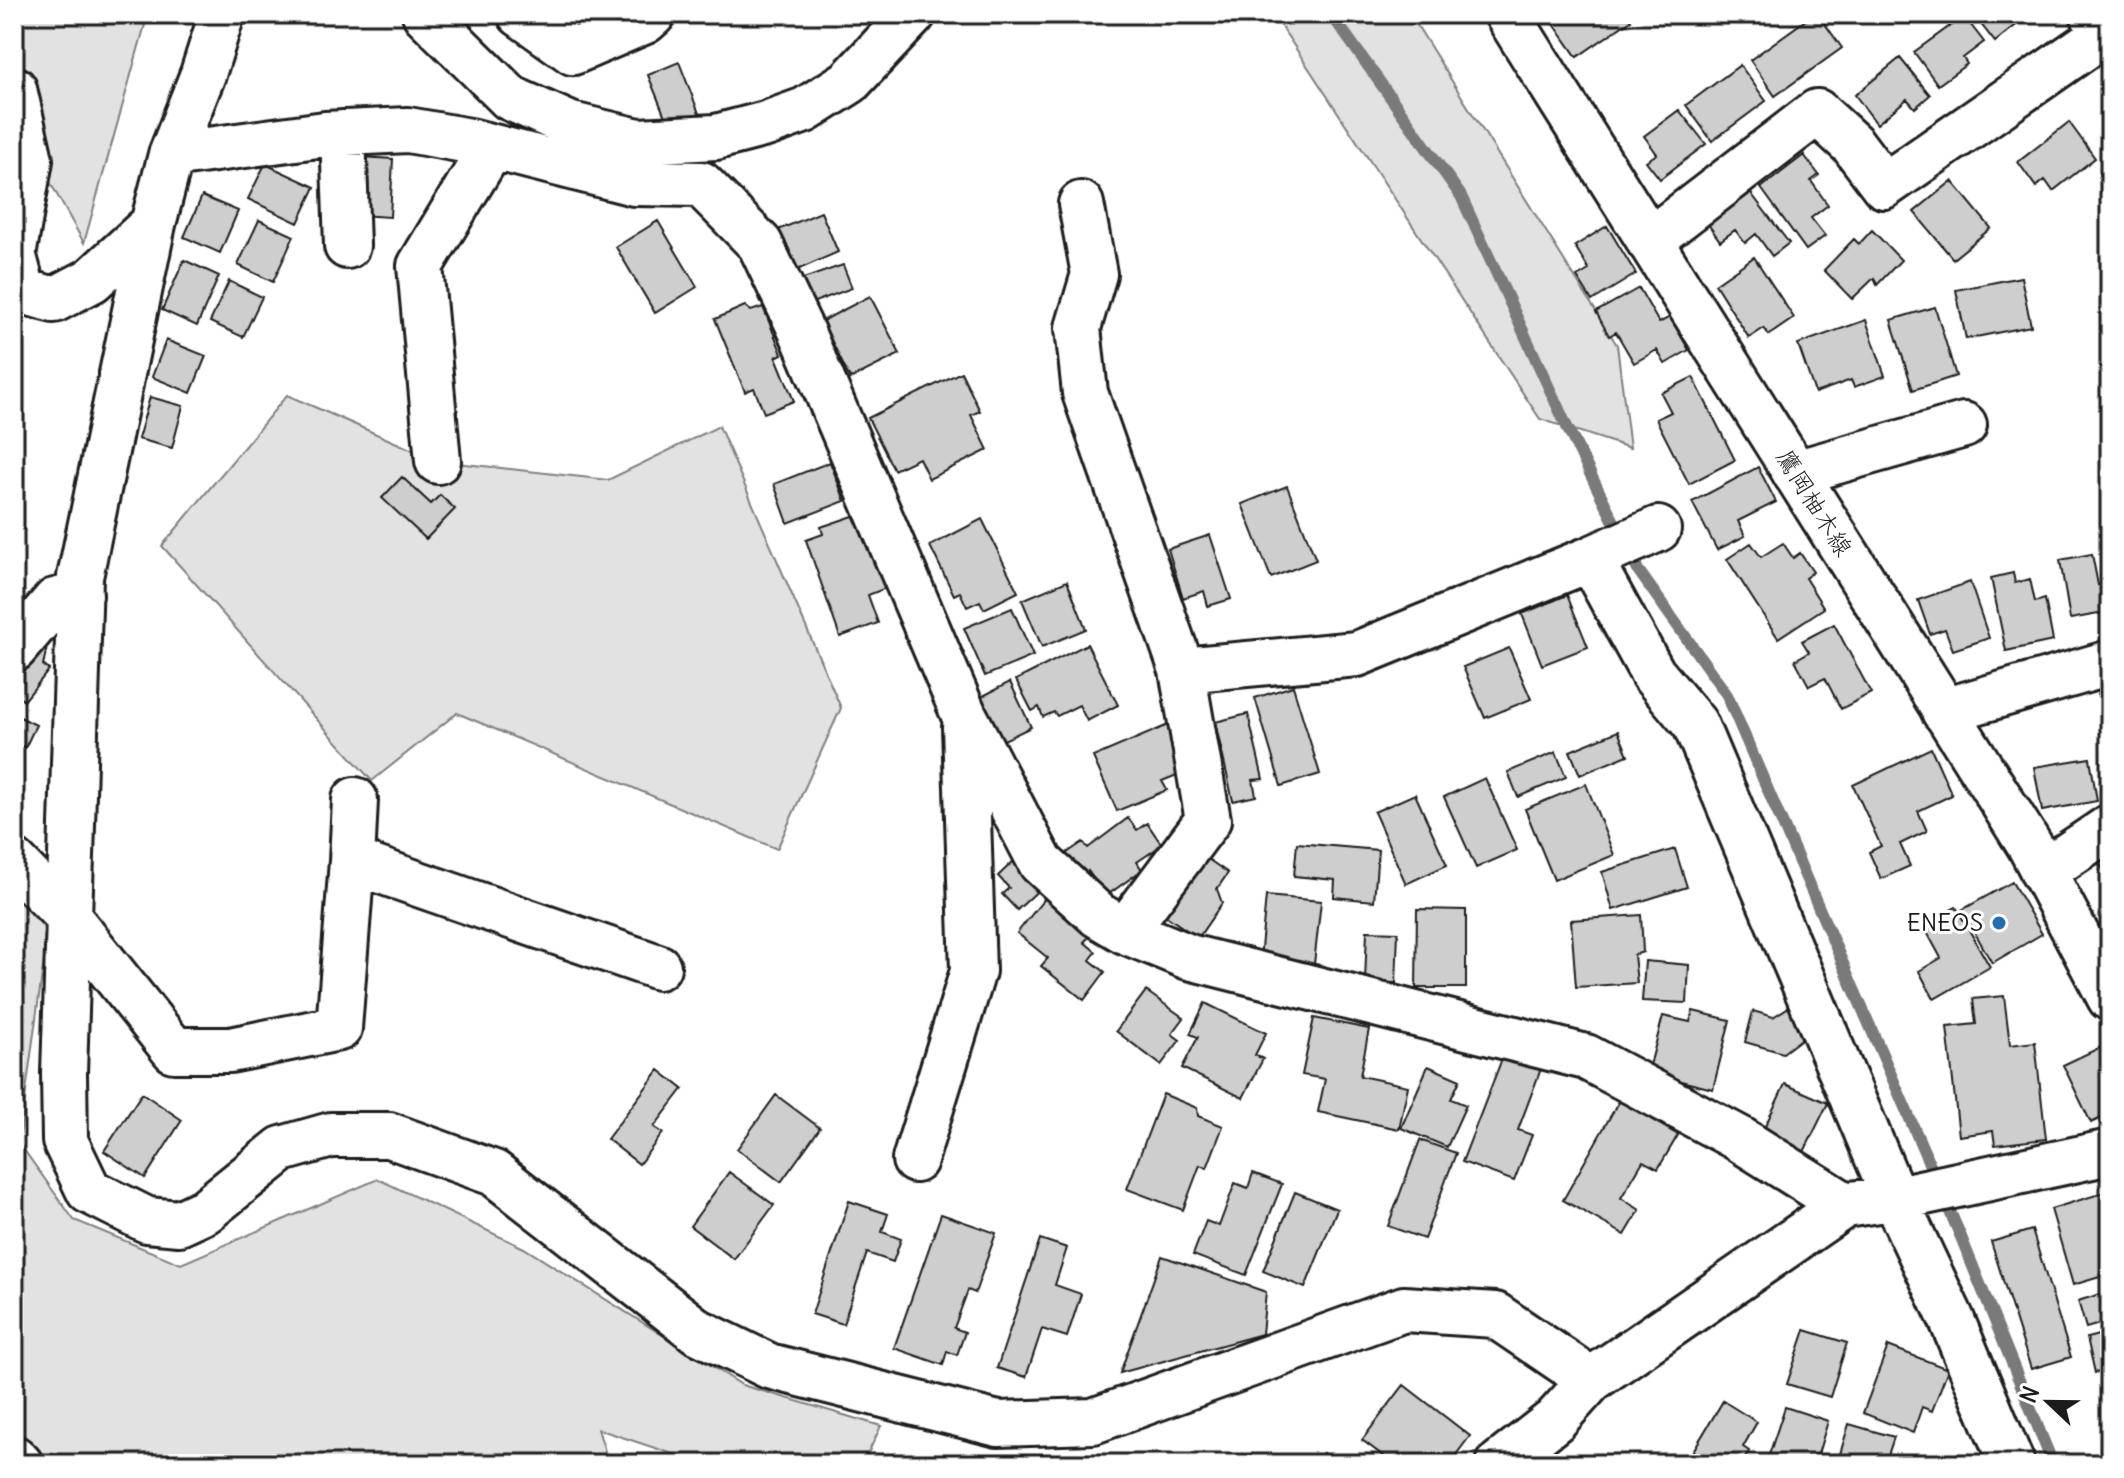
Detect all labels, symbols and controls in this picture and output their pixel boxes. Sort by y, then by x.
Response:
street label: 鷹岡柚木線 [1770,444,1859,561]
place label: ENEOS [1907,907,1983,937]
marker: ENEOS [1990,914,2008,932]
north arrow [2008,1362,2088,1442]
text: N [2014,1382,2045,1407]

